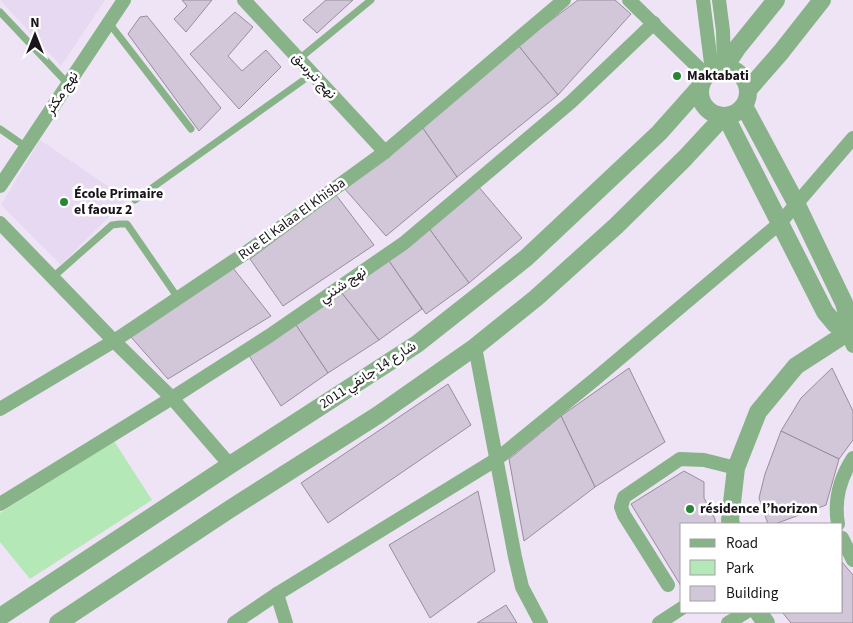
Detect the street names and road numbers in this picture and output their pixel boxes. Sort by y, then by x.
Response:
street label: نهج تبرسق [287,48,341,104]
street label: نهج مكثر [40,67,84,120]
street label: Rue El Kalaa El Khisba [234,173,350,265]
street label: نهج شنني [315,262,371,309]
street label: شارع 14 جانفي 2011 [316,336,421,415]

